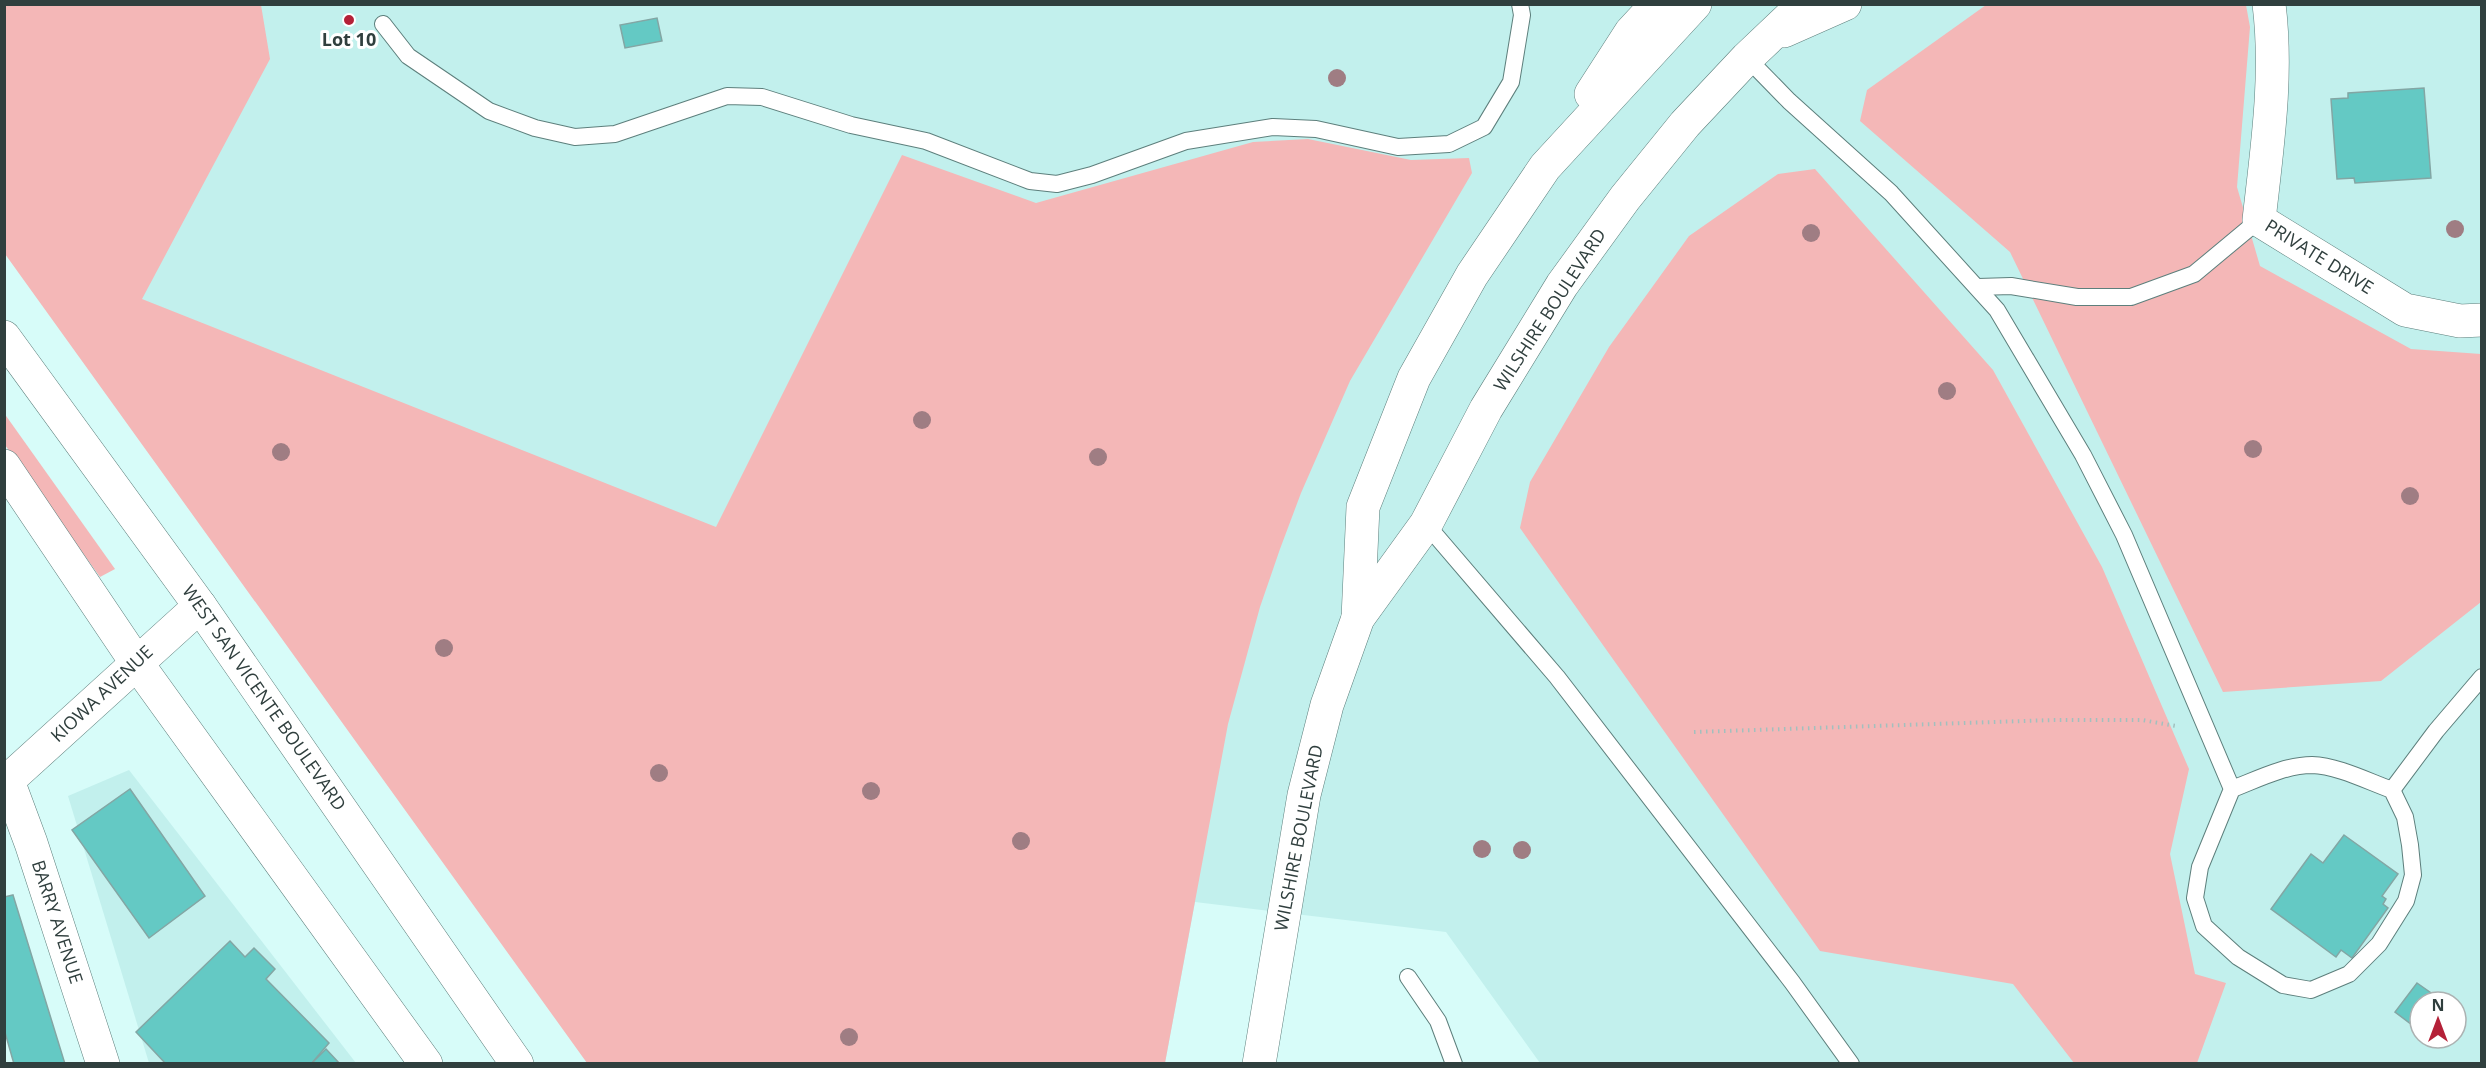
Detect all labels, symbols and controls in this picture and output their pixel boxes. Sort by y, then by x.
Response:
marker: Lot 10 [342,13,356,27]
place label: Lot 10 [322,27,376,51]
street label: PRIVATE DRIVE [2261,213,2378,299]
street label: WILSHIRE BOULEVARD [1488,223,1611,395]
street label: WEST SAN VICENTE BOULEVARD [177,580,352,815]
street label: KIOWA AVENUE [45,640,158,747]
street label: WILSHIRE BOULEVARD [1268,743,1328,933]
street label: BARRY AVENUE [27,857,89,987]
north arrow [2408,990,2468,1050]
text: N [2431,994,2445,1016]

